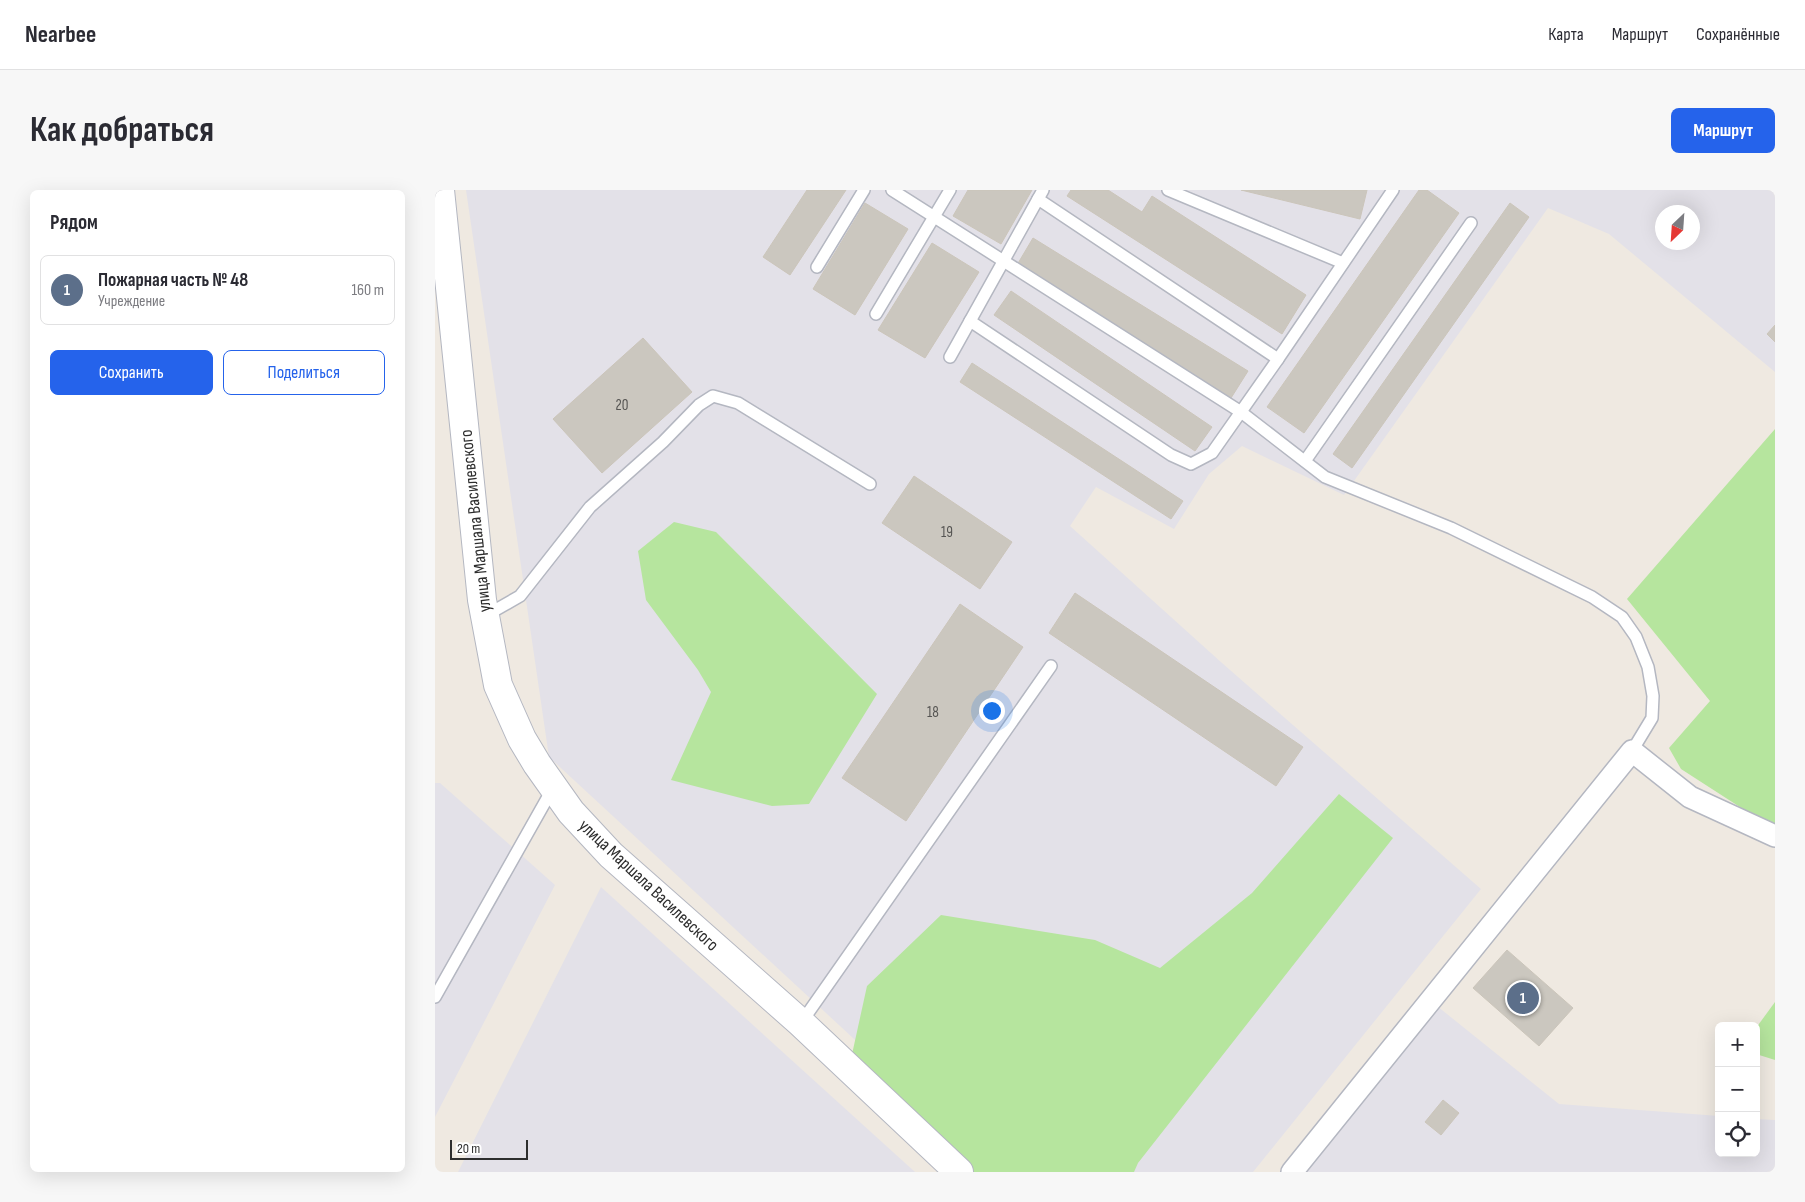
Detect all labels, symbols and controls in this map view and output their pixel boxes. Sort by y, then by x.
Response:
text: Nearbee [25,20,96,49]
text: Карта [1548,24,1584,45]
text: Маршрут [1612,24,1668,45]
text: Сохранённые [1696,24,1780,45]
button: Маршрут [1671,108,1775,153]
text: Как добраться [30,109,214,152]
north arrow [1655,205,1700,250]
text: Рядом [50,210,98,235]
text: Пожарная часть № 48 [98,269,248,292]
text: 1 [64,281,70,300]
text: 160 m [351,281,384,300]
text: Учреждение [98,292,165,311]
button: Сохранить [50,350,213,395]
button: Поделиться [223,350,385,395]
house number: 20 [616,396,628,415]
street label: улица Маршала Василевского [455,429,496,613]
house number: 19 [941,523,953,542]
your location [979,698,1005,724]
house number: 18 [927,703,939,722]
street label: улица Маршала Василевского [574,815,723,956]
pin: 1 [1507,979,1539,1017]
map controls [1715,1022,1760,1157]
button: + [1715,1022,1760,1067]
button: − [1715,1067,1760,1112]
button: locate [1715,1112,1760,1157]
scale bar [450,1137,527,1160]
text: 20 m [457,1140,480,1157]

